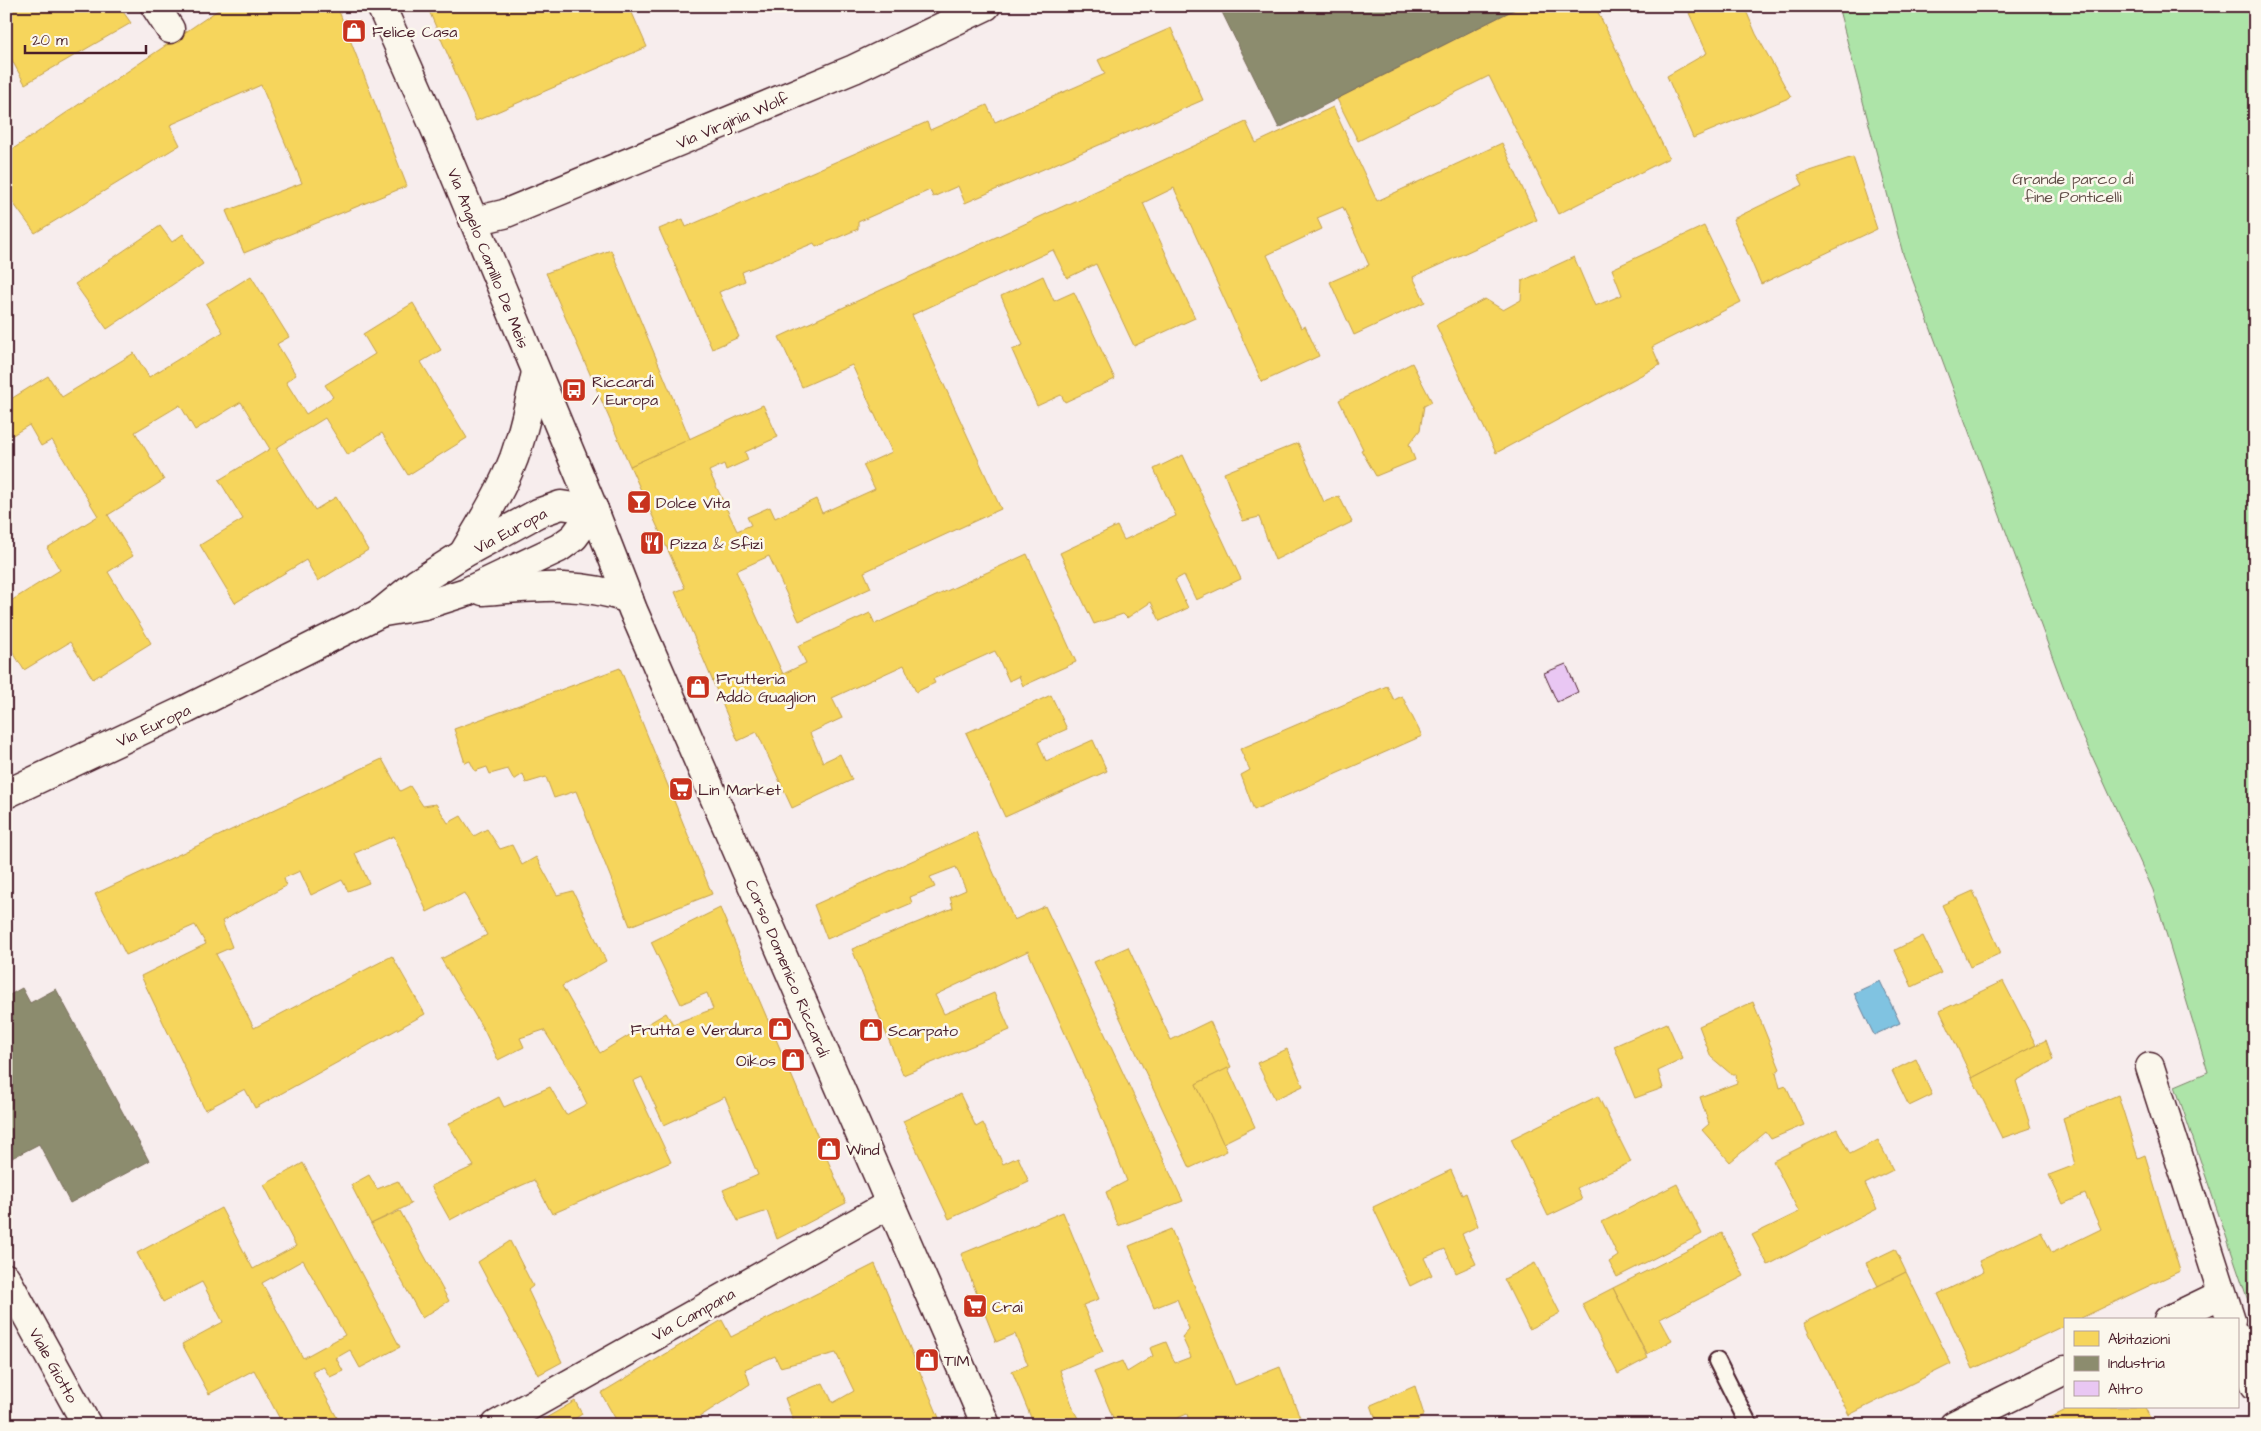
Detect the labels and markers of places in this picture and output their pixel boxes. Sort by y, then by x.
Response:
shop icon: Felice Casa [341,18,367,44]
place label: Felice Casa [372,21,458,43]
place label: Riccardi / Europa [592,371,658,411]
bus stop icon: Riccardi / Europa [561,377,587,403]
bar icon: Dolce Vita [626,489,652,515]
place label: Dolce Vita [656,492,730,514]
restaurant icon: Pizza & Sfizi [639,530,665,556]
place label: Pizza & Sfizi [670,533,763,555]
place label: Frutteria Addò Guaglion [716,668,816,709]
shop icon: Frutteria Addò Guaglion [685,674,711,700]
supermarket icon: Lin Market [668,776,694,802]
place label: Lin Market [698,779,782,801]
shop icon: Frutta e Verdura [767,1016,793,1042]
shop icon: Scarpato [858,1017,884,1043]
place label: Frutta e Verdura [631,1019,762,1041]
place label: Scarpato [888,1020,958,1042]
shop icon: Oikos [780,1047,806,1073]
place label: Oikos [736,1050,776,1072]
shop icon: Wind [816,1136,842,1162]
place label: Wind [846,1139,880,1161]
supermarket icon: Crai [962,1293,988,1319]
place label: Crai [992,1296,1023,1318]
shop icon: TIM [914,1347,940,1373]
place label: TIM [944,1350,970,1372]

